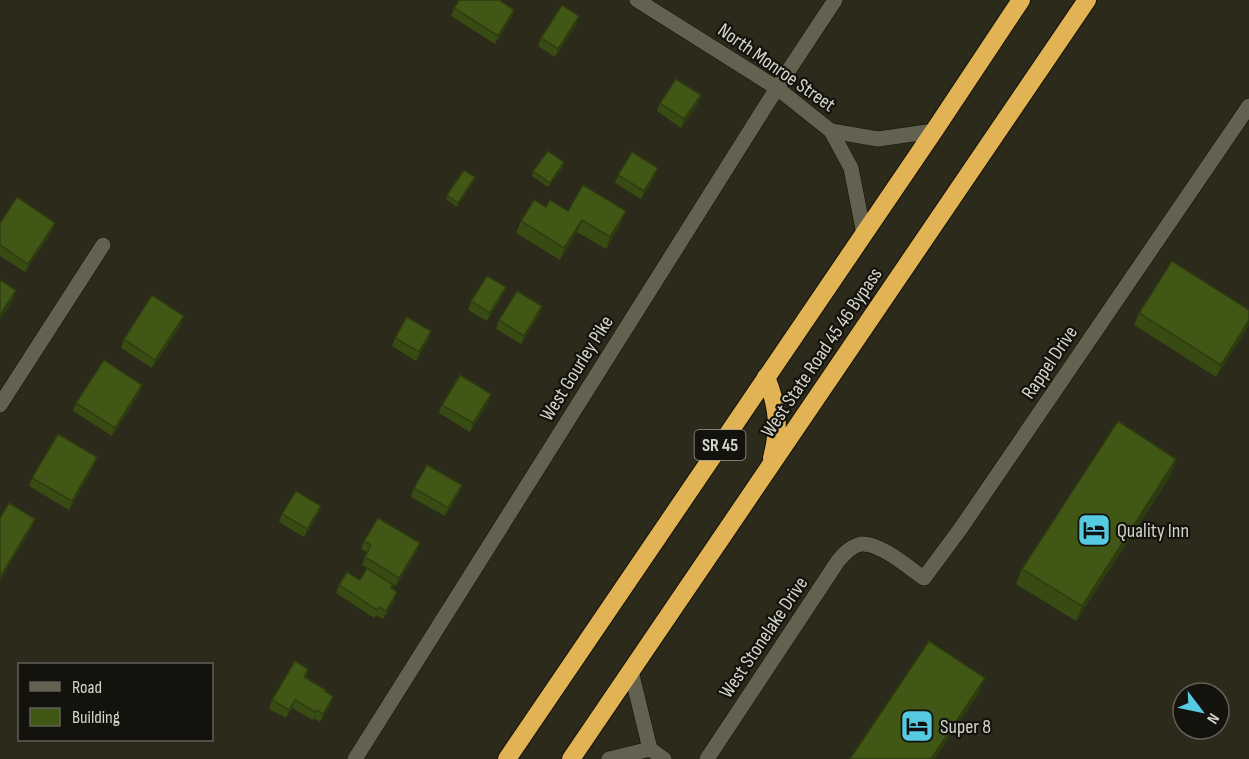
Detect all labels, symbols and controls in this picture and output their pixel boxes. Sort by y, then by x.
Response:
street label: North Monroe Street [713,18,840,117]
street label: West State Road 45 46 Bypass [756,263,888,442]
street label: West Gourley Pike [535,311,619,426]
street label: Rappel Drive [1017,321,1083,404]
road number: SR 45 [694,430,746,460]
hotel icon: Quality Inn [1076,512,1112,548]
place label: Quality Inn [1117,519,1189,543]
street label: West Stonelake Drive [714,572,813,703]
legend [18,663,213,741]
text: Road [72,677,102,698]
north arrow [1171,681,1231,741]
text: Building [72,707,120,728]
hotel icon: Super 8 [899,708,935,744]
text: N [1202,709,1223,727]
place label: Super 8 [940,715,991,739]

